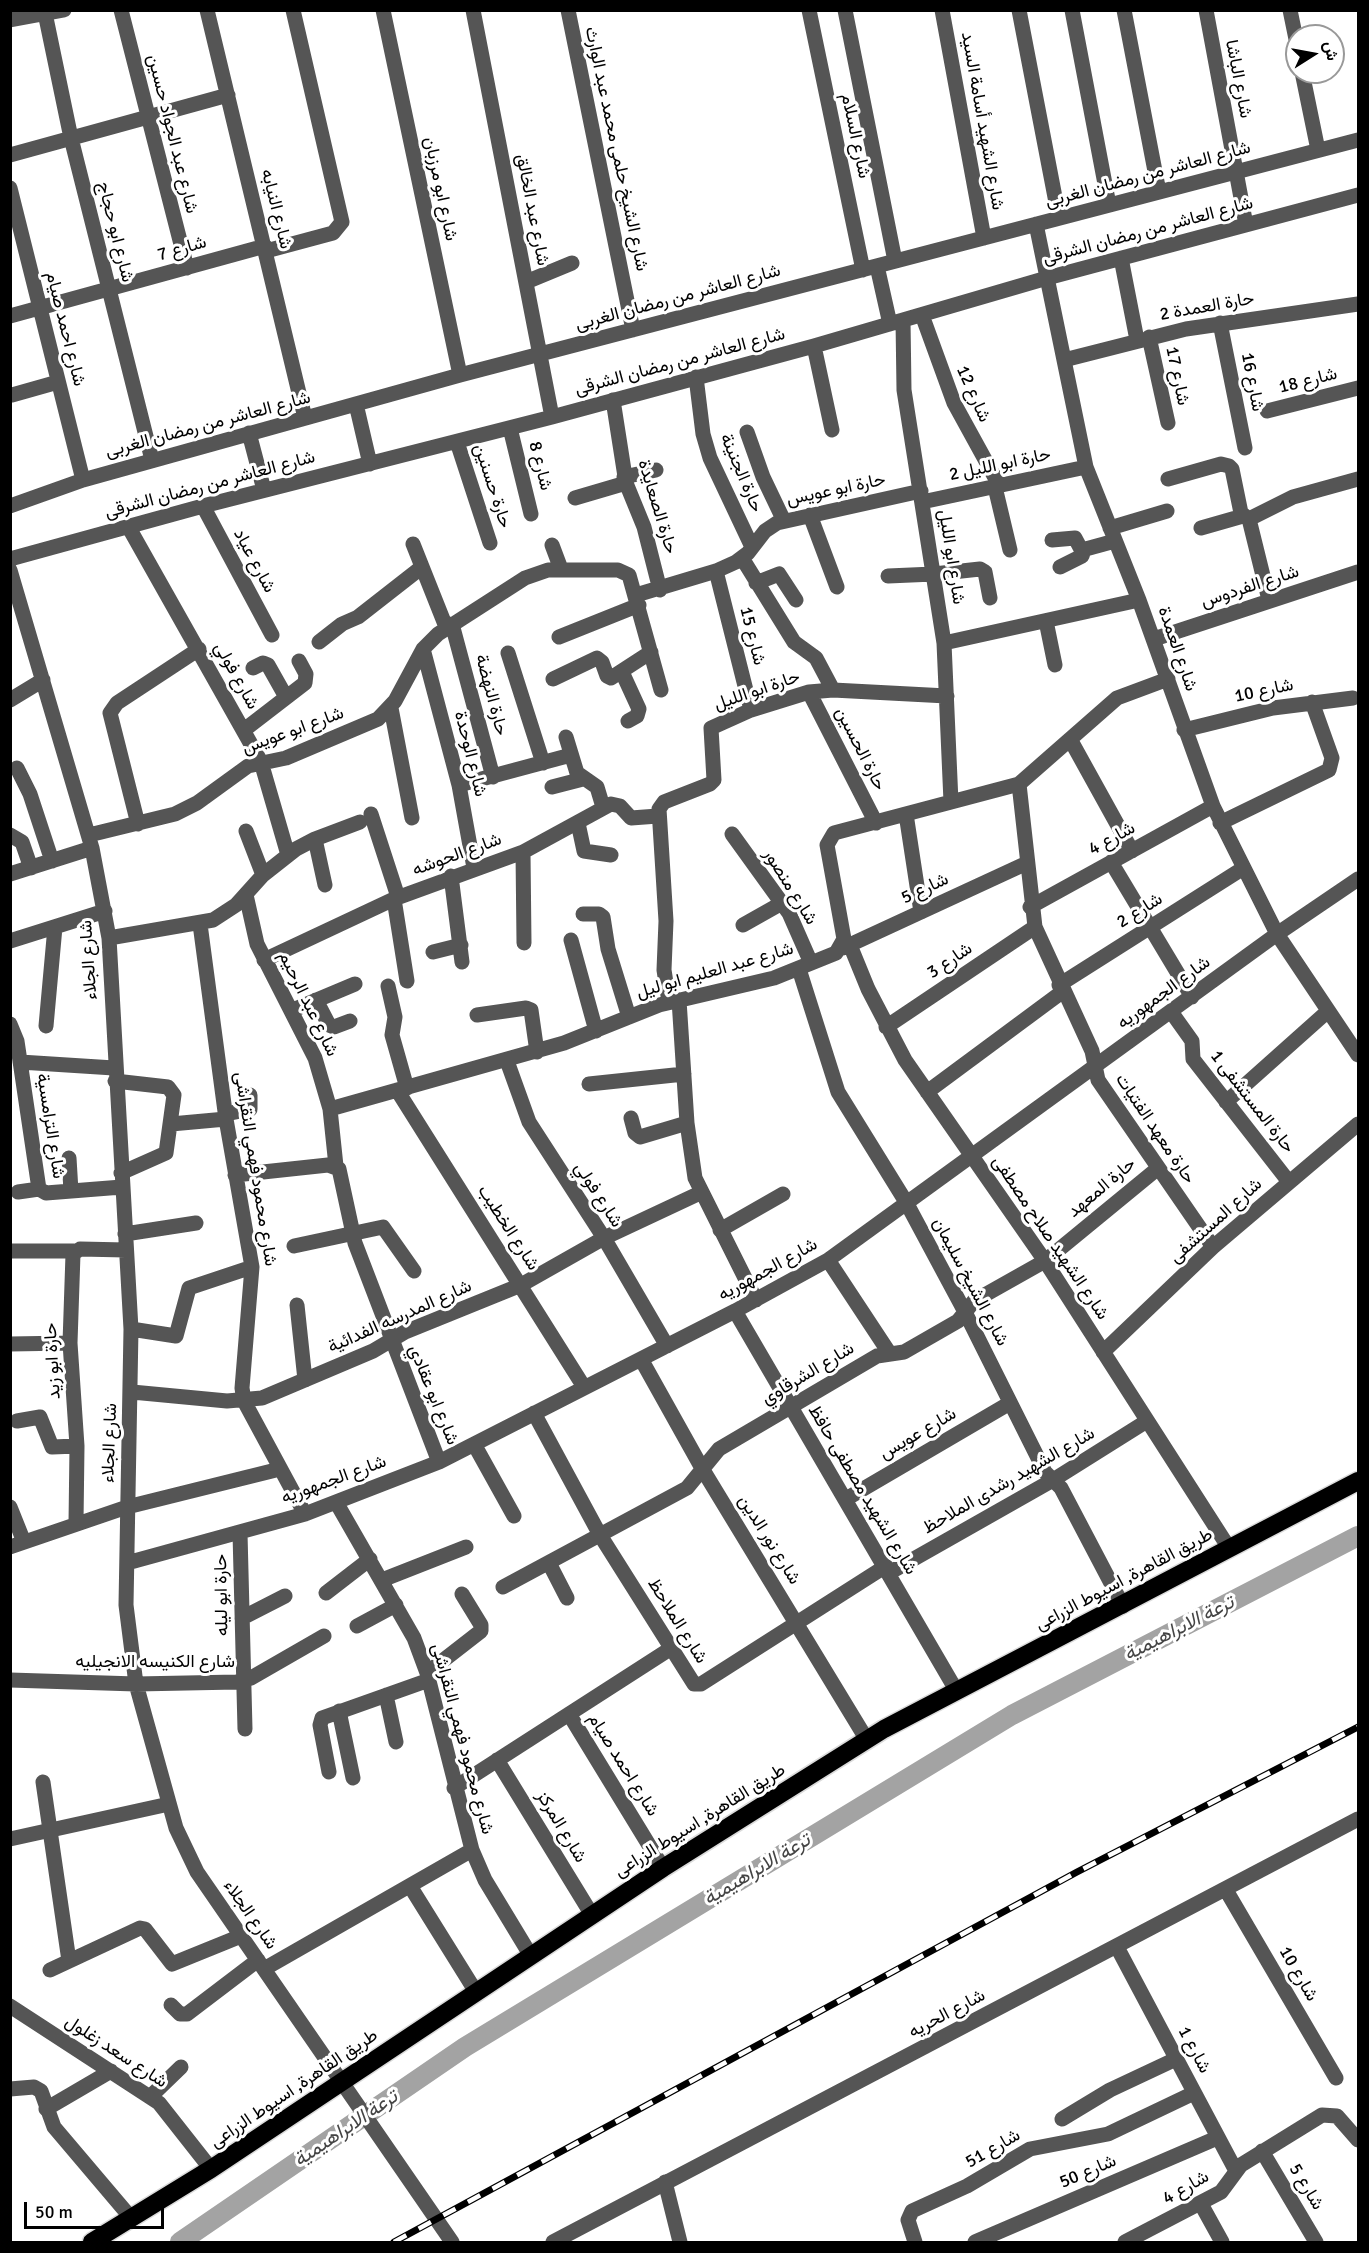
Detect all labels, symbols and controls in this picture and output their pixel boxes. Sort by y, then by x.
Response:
north arrow [1285,24,1345,84]
street label: شارع الشيخ حلمى محمد عبد الوارث [580,25,652,273]
street label: شارع الشهيد أسامة السيد [956,30,1008,212]
street label: شارع الباشا [1220,38,1256,120]
text: ش [1319,40,1342,62]
street label: شارع عبد الجواد حسين [142,52,202,216]
street label: شارع السلام [835,92,875,180]
street label: شارع ابو مرزبان [418,135,462,243]
street label: شارع العاشر من رمضان الغربى [1043,137,1253,213]
street label: شارع عبد الخالق [511,152,553,268]
street label: شارع النيابه [256,167,296,251]
street label: شارع ابو حجاج [92,180,138,284]
street label: شارع العاشر من رمضان الشرقى [1040,192,1256,270]
street label: شارع 7 [155,232,209,266]
street label: شارع العاشر من رمضان الغربى [573,260,783,336]
street label: شارع احمد صيام [40,270,90,388]
street label: حارة العمدة 2 [1158,288,1256,326]
street label: شارع العاشر من رمضان الشرقى [572,323,788,401]
street label: شارع 17 [1160,345,1194,407]
street label: شارع 16 [1236,351,1268,413]
street label: شارع 12 [951,362,995,426]
street label: شارع 18 [1276,363,1340,399]
street label: شارع العاشر من رمضان الغربى [103,387,313,463]
street label: حارة الجنينة [715,430,767,516]
street label: شارع 8 [523,439,557,493]
street label: حارة حسنين [468,441,516,531]
street label: حارة ابو الليل 2 [947,444,1053,486]
street label: شارع العاشر من رمضان الشرقى [102,446,318,524]
street label: حارة الصعايدة [632,457,682,557]
street label: حارة ابو عويس [785,469,887,511]
street label: شارع ابو الليل [933,508,969,606]
street label: شارع عياد [228,525,280,597]
street label: شارع الفردوس [1198,561,1302,613]
street label: شارع 15 [734,604,770,668]
street label: شارع العمدة [1152,604,1202,694]
street label: شارع فولي [209,639,263,713]
street label: حارة النهضة [470,652,512,738]
street label: حارة ابو الليل [711,666,803,716]
street label: شارع 10 [1233,674,1295,708]
street label: شارع ابو عويس [239,703,347,759]
street label: حارة الحسين [830,704,890,794]
street label: شارع الوحدة [449,709,491,799]
street label: شارع 4 [1085,817,1139,861]
street label: شارع الحوشه [409,829,505,881]
street label: شارع منصور [758,845,822,929]
street label: شارع 5 [898,869,952,909]
street label: شارع 2 [1113,889,1167,933]
street label: شارع الجلاء [75,919,103,1001]
street label: شارع عبد العليم ابو ليل [634,938,796,1004]
street label: شارع 3 [923,938,977,984]
street label: شارع عبد الرحيم [273,948,343,1060]
street label: شارع الجمهوريه [1113,952,1215,1034]
street label: حارة المستشفى 1 [1205,1046,1299,1158]
street label: شارع محمود فهمي النقراشى [229,1070,281,1268]
street label: حارة معهد الفتيات [1110,1070,1200,1188]
street label: شارع الترامسية [31,1072,69,1180]
street label: شارع الشهيد صلاح مصطفى [987,1152,1113,1324]
street label: حارة المعهد [1064,1153,1140,1223]
street label: شارع فولي [569,1158,627,1232]
street label: شارع المستشفى [1165,1174,1267,1268]
street label: شارع الخطيب [472,1181,544,1275]
street label: شارع الشيخ سليمان [927,1214,1013,1350]
street label: شارع الجمهوريه [715,1234,821,1306]
street label: شارع المدرسه الفدائية [325,1276,475,1358]
street label: حارة ابو زيد [40,1322,66,1400]
street label: شارع الشرقاوي [758,1338,858,1410]
street label: شارع ابو عقادي [403,1342,463,1448]
street label: شارع الشهيد مصطفى حافظ [803,1401,921,1579]
street label: شارع الجلاء [98,1403,122,1483]
street label: شارع عويس [876,1403,960,1465]
street label: شارع الشهيد رشدى الملاحظ [919,1423,1099,1539]
street label: شارع الجمهوريه [279,1451,389,1509]
street label: شارع نور الدين [733,1491,805,1589]
street label: طريق القاهرة, اسيوط الزراعى [1032,1524,1216,1636]
street label: حارة ابو ليله [210,1554,234,1636]
street label: شارع الملاحظ [642,1574,712,1668]
water label: ترعة الابراهيمية [1120,1591,1238,1667]
street label: شارع محمود فهمي النقراشى [426,1641,498,1837]
street label: شارع الكنيسه الانجيليه [75,1651,235,1673]
street label: شارع احمد صيام [583,1710,663,1820]
street label: طريق القاهرة, اسيوط الزراعى [610,1759,790,1883]
street label: شارع المركز [531,1787,591,1867]
water label: ترعة الابراهيمية [699,1829,815,1911]
street label: شارع الجلاء [218,1876,282,1954]
street label: شارع 10 [1274,1943,1322,2005]
street label: شارع الحريه [905,1985,989,2043]
street label: شارع سعد زغلول [61,2011,171,2093]
street label: شارع 1 [1173,2023,1215,2077]
street label: طريق القاهرة, اسيوط الزراعى [206,2025,382,2153]
water label: ترعة الابراهيمية [289,2085,403,2173]
street label: شارع 51 [962,2125,1024,2173]
street label: شارع 50 [1056,2150,1120,2194]
street label: شارع 5 [1284,2160,1328,2214]
street label: شارع 4 [1159,2166,1213,2210]
scale bar [27,2190,166,2228]
text: 50 m [35,2201,73,2223]

